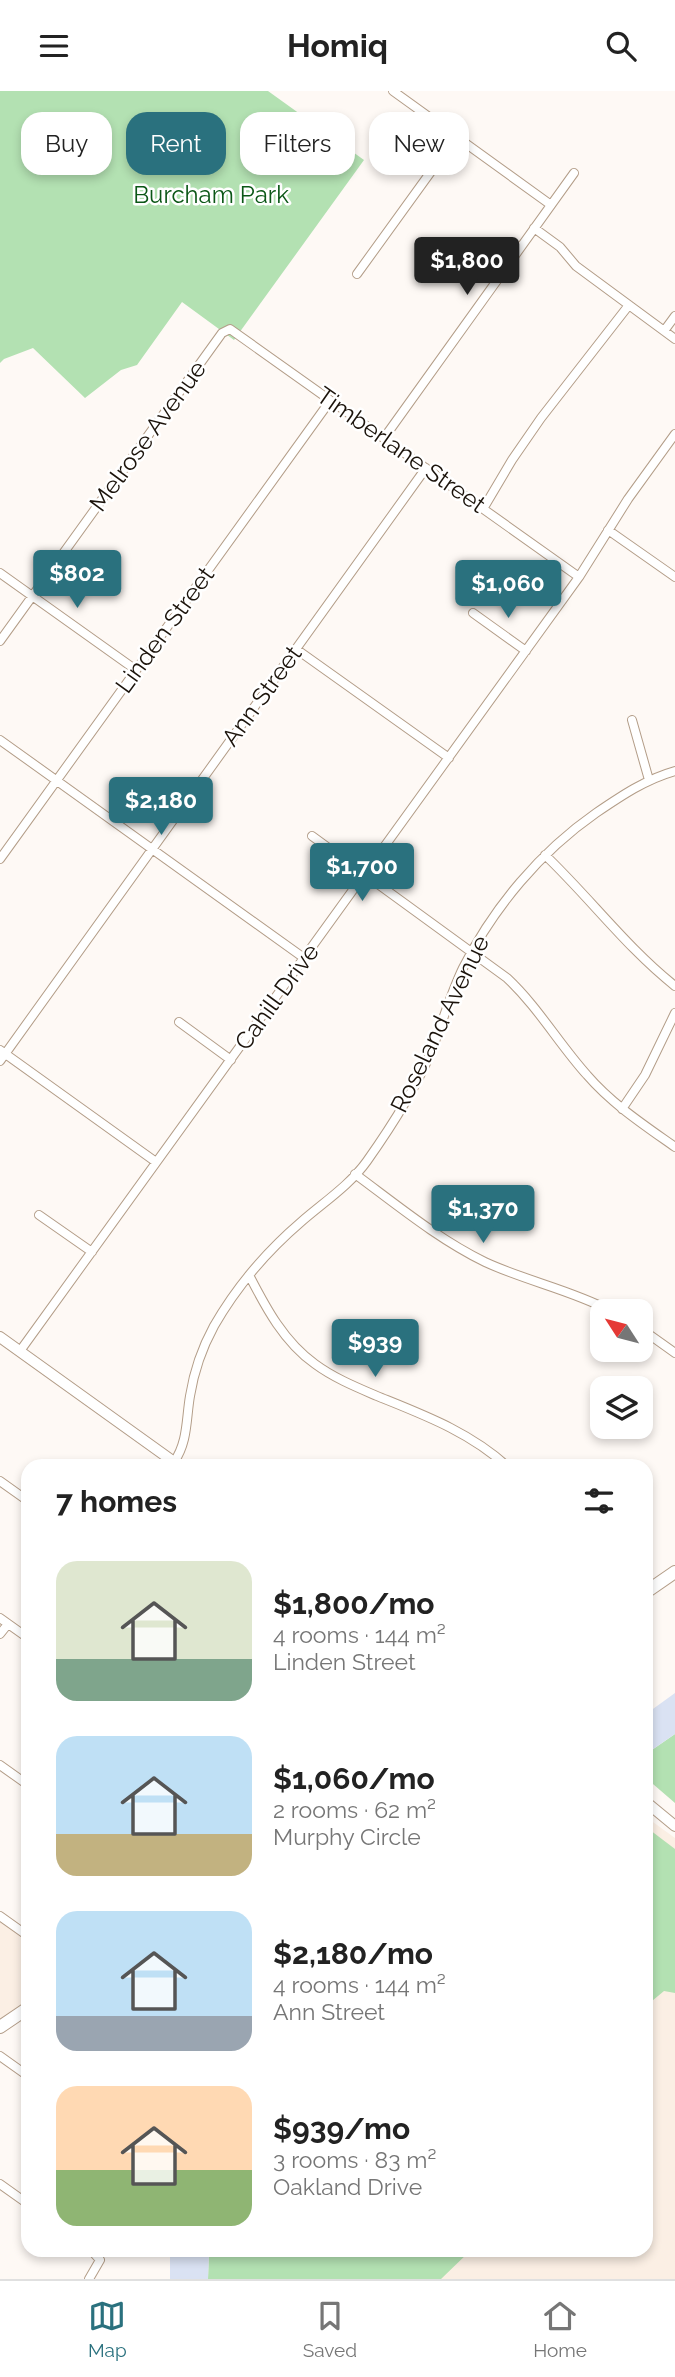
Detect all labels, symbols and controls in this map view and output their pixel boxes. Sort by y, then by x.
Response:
icon: menu [35,27,73,65]
text: Homiq [287,27,388,64]
icon: search [602,27,640,65]
chip: Buy [21,112,112,175]
chip: Rent [126,112,226,175]
chip: Filters [240,112,355,175]
chip: New [369,112,469,175]
park label: Burcham Park [133,180,289,209]
pin: $1,800 [410,237,524,297]
text: $1,800 [430,246,504,273]
street label: Melrose Avenue [83,355,212,517]
street label: Timberlane Street [311,380,491,519]
pin: $802 [36,551,118,610]
text: $802 [49,559,105,586]
street label: Linden Street [109,561,220,698]
pin: $1,060 [451,561,565,620]
text: $1,060 [471,569,545,596]
street label: Ann Street [216,640,308,752]
pin: $2,180 [104,777,218,837]
text: $2,180 [125,786,197,813]
pin: $1,700 [305,843,419,903]
text: $1,700 [326,852,398,879]
street label: Roseland Avenue [384,931,495,1117]
street label: Cahill Drive [228,938,325,1056]
pin: $1,370 [426,1185,540,1245]
text: $1,370 [447,1194,519,1221]
north arrow [590,1299,653,1361]
map controls [590,1299,653,1439]
pin: $939 [334,1319,416,1379]
text: $939 [348,1328,402,1355]
button: layers [590,1376,653,1439]
icon: filters [580,1482,618,1520]
text: 7 homes [56,1484,177,1519]
text: $1,800/mo [273,1586,435,1621]
icon: home [112,1589,196,1673]
text: 4 rooms · 144 m² [273,1621,446,1648]
text: Linden Street [273,1648,416,1675]
text: $1,060/mo [273,1761,435,1796]
icon: home [112,1764,196,1848]
text: 2 rooms · 62 m² [273,1796,436,1823]
text: Murphy Circle [273,1823,421,1850]
text: $2,180/mo [273,1936,433,1971]
icon: home [112,1939,196,2023]
text: 4 rooms · 144 m² [273,1971,446,1998]
text: Ann Street [273,1998,385,2025]
text: $939/mo [273,2111,410,2146]
icon: home [112,2114,196,2198]
text: 3 rooms · 83 m² [273,2146,436,2173]
text: Oakland Drive [273,2173,422,2200]
tab: Map [88,2297,127,2361]
tab: Saved [303,2297,357,2361]
tab: Home [533,2297,587,2361]

